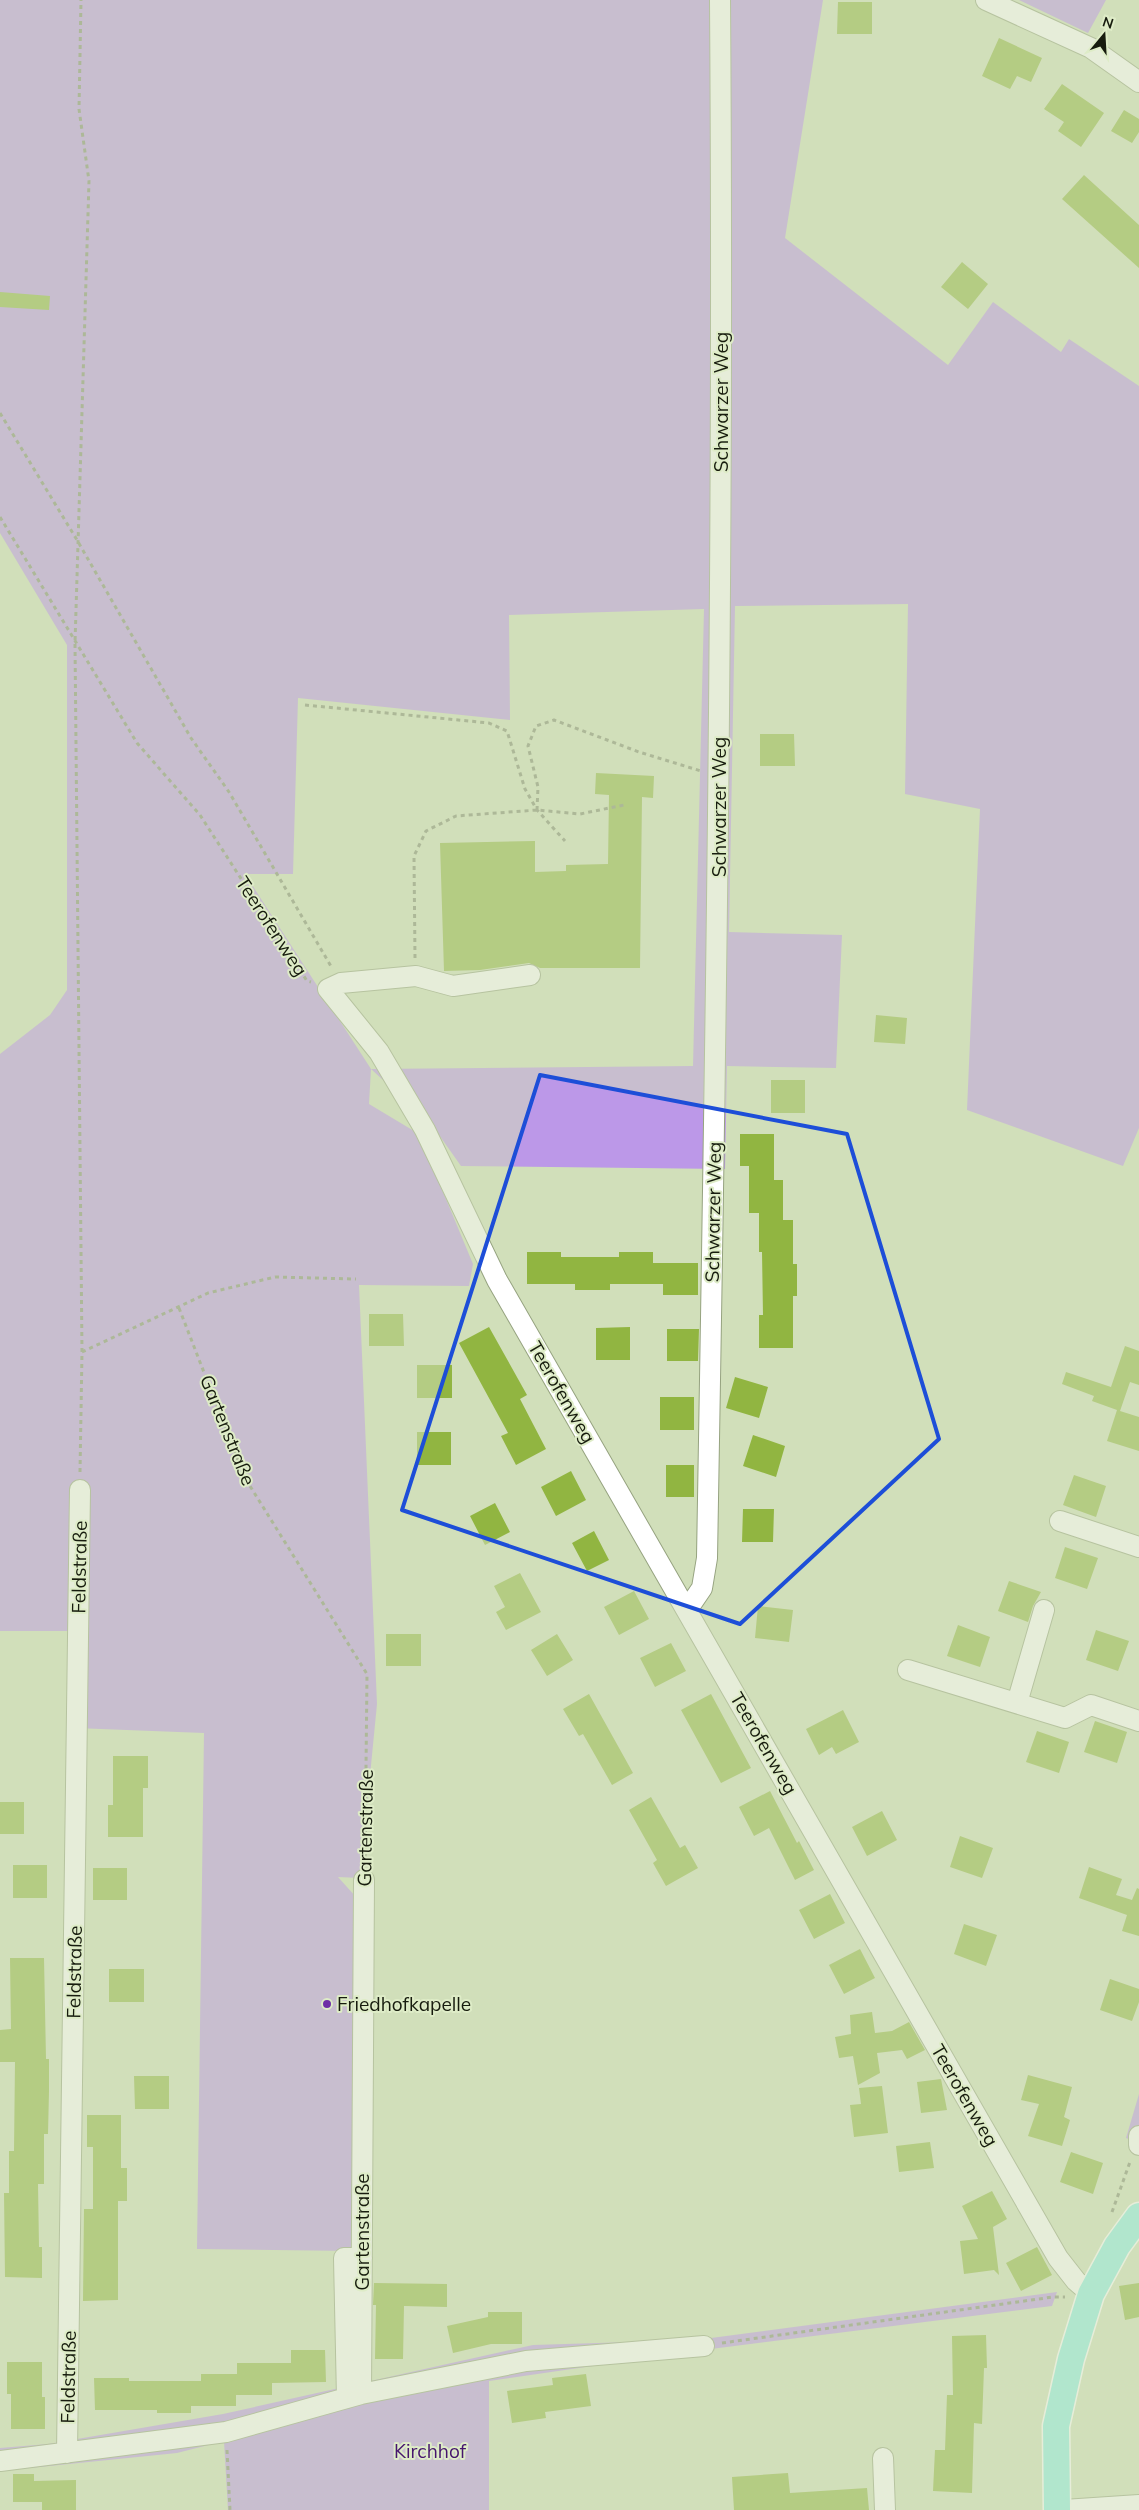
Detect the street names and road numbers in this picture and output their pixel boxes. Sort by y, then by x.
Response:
street label: Schwarzer Weg [709,332,733,472]
street label: Schwarzer Weg [707,737,731,877]
street label: Teerofenweg [231,872,313,980]
street label: Schwarzer Weg [700,1141,726,1283]
street label: Teerofenweg [523,1337,601,1447]
street label: Gartenstraße [195,1371,261,1489]
street label: Feldstraße [66,1520,92,1614]
street label: Teerofenweg [725,1688,803,1798]
street label: Gartenstraße [352,1769,378,1887]
street label: Feldstraße [61,1925,87,2019]
street label: Teerofenweg [926,2040,1004,2150]
street label: Gartenstraße [350,2173,374,2291]
street label: Feldstraße [55,2330,81,2424]

